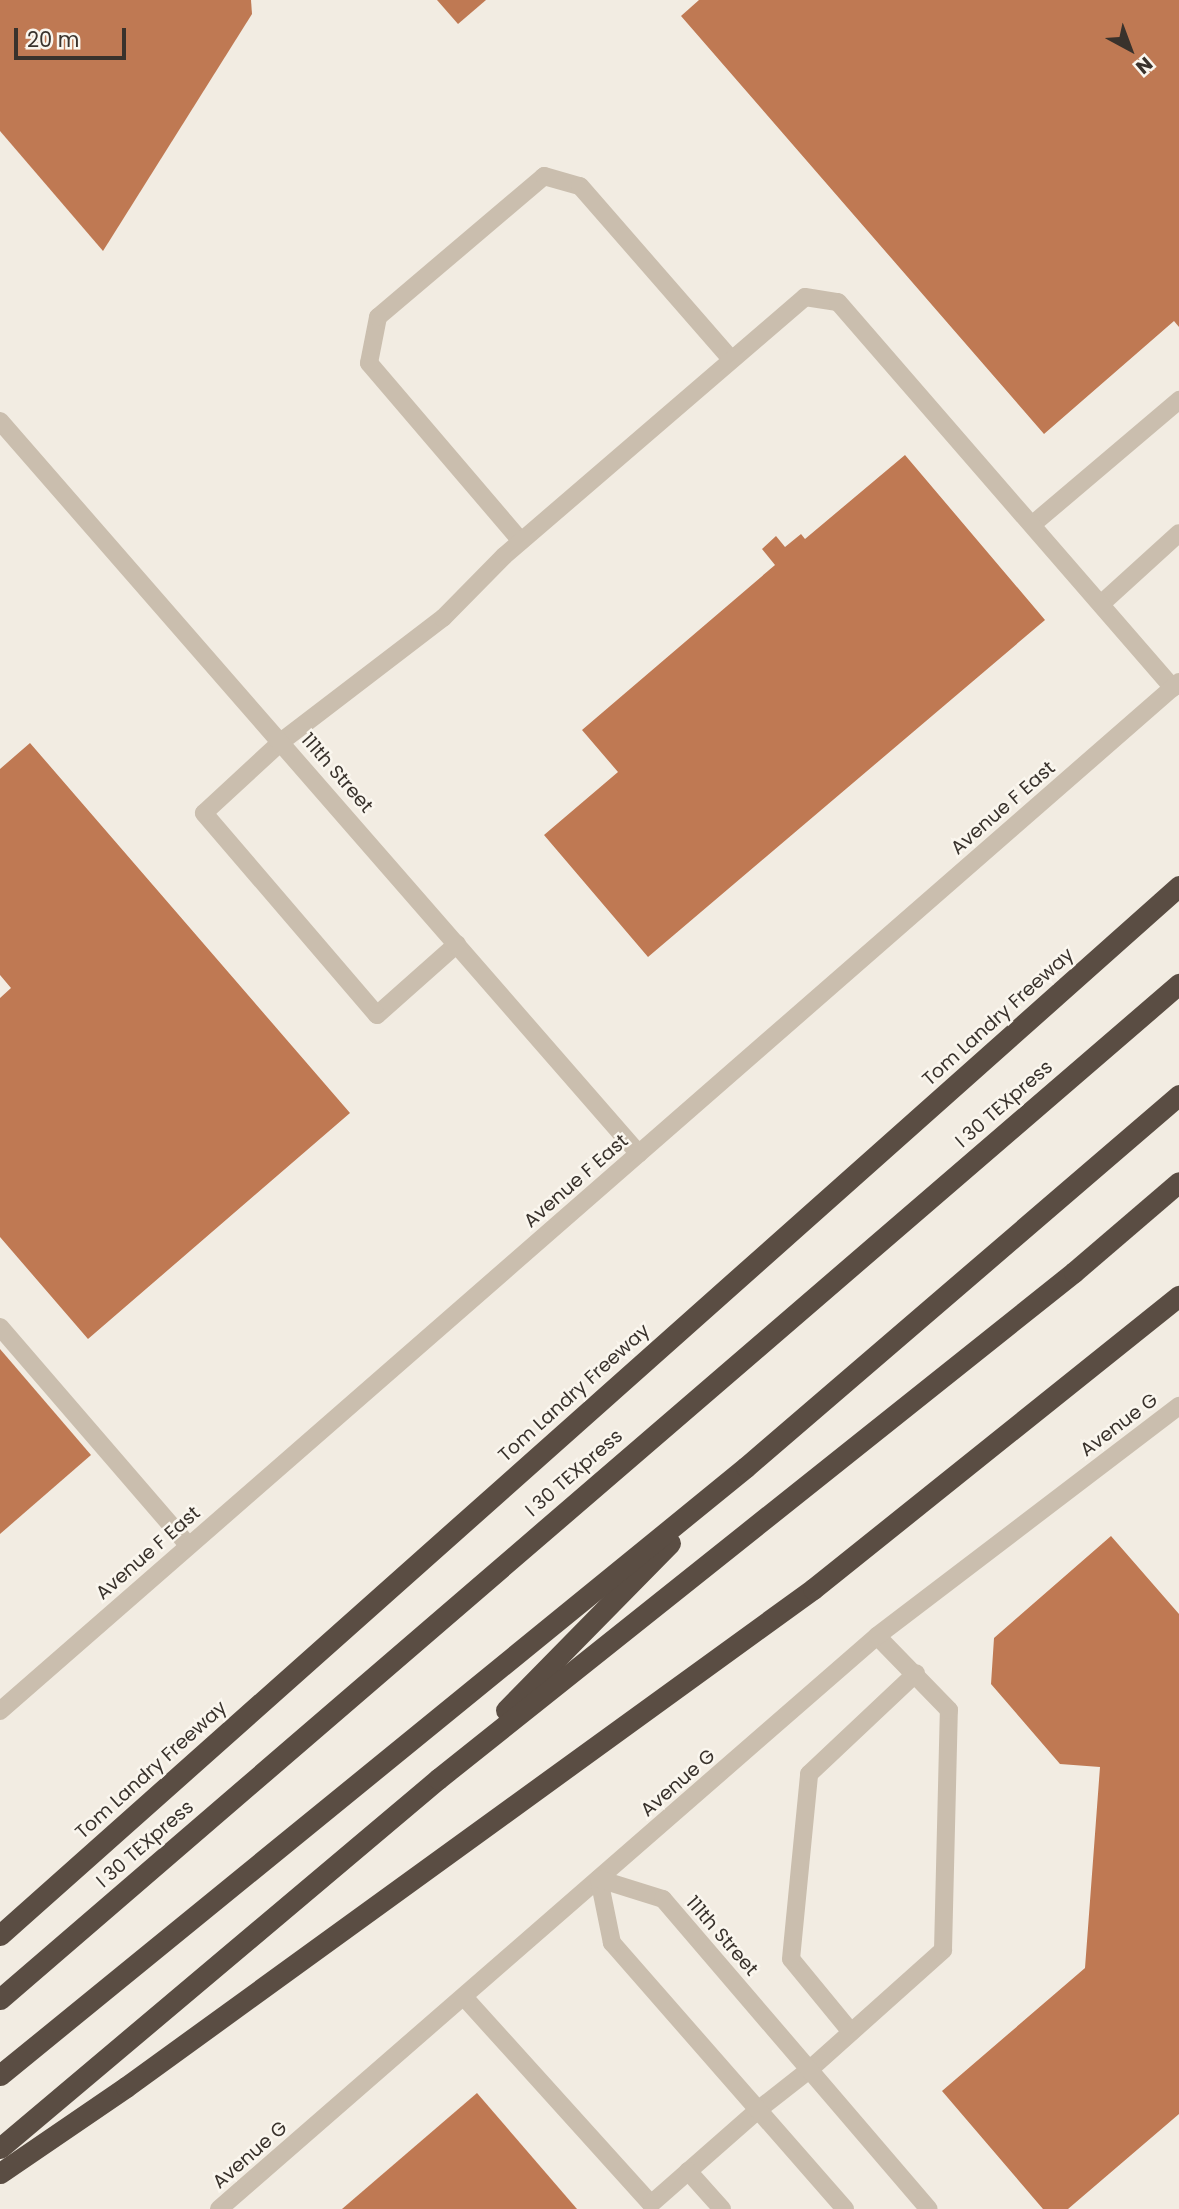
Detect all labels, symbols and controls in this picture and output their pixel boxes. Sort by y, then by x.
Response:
scale bar [18,14,130,58]
north arrow [1095,14,1165,84]
text: 20 m [27,25,80,54]
text: N [1130,50,1158,80]
street label: 111th Street [296,729,378,817]
street label: Avenue F East [946,757,1060,859]
street label: Tom Landry Freeway [918,943,1078,1091]
street label: I 30 TEXpress [951,1056,1057,1152]
street label: Avenue F East [519,1130,633,1232]
street label: Tom Landry Freeway [494,1319,654,1467]
street label: Avenue G [1076,1388,1162,1462]
street label: I 30 TEXpress [521,1425,627,1521]
street label: Avenue F East [91,1502,205,1604]
street label: Tom Landry Freeway [71,1696,231,1844]
street label: Avenue G [636,1744,720,1822]
street label: I 30 TEXpress [92,1796,198,1892]
street label: 111th Street [681,1892,763,1980]
street label: Avenue G [208,2116,292,2194]

